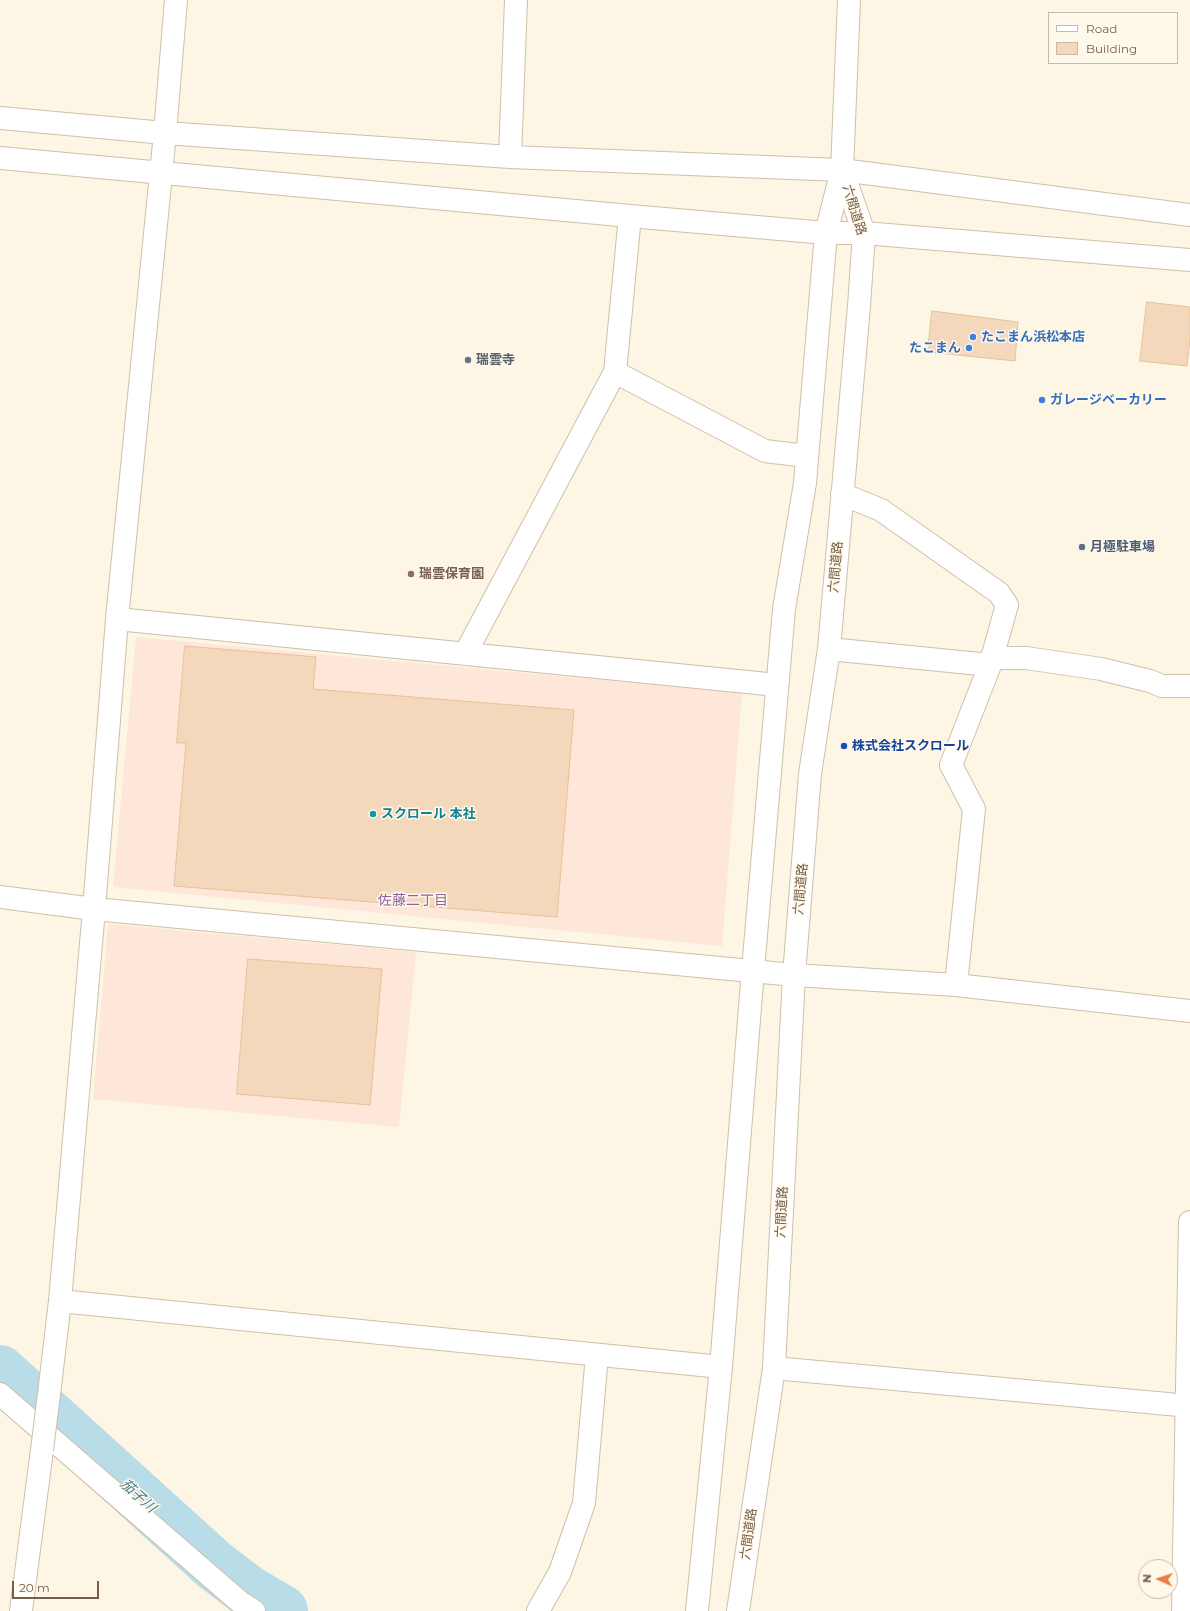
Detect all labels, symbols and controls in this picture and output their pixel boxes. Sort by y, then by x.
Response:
legend [1048,12,1178,64]
text: Road [1086,21,1117,36]
text: Building [1086,41,1137,56]
street label: 六間道路 [839,183,869,237]
place label: たこまん浜松本店 [981,329,1085,345]
marker: たこまん浜松本店 [968,332,978,342]
place label: たこまん [909,340,961,356]
marker: たこまん [964,343,974,353]
place label: 瑞雲寺 [476,352,515,368]
marker: 瑞雲寺 [463,355,473,365]
place label: ガレージベーカリー [1050,392,1167,408]
marker: ガレージベーカリー [1037,395,1047,405]
place label: 月極駐車場 [1090,539,1155,555]
street label: 六間道路 [826,540,846,594]
marker: 月極駐車場 [1077,542,1087,552]
place label: 瑞雲保育園 [419,566,484,582]
marker: 瑞雲保育園 [406,569,416,579]
place label: 株式会社スクロール [852,738,969,754]
marker: 株式会社スクロール [839,741,849,751]
place label: スクロール 本社 [381,806,476,822]
marker: スクロール 本社 [368,809,378,819]
street label: 六間道路 [791,862,811,916]
district label: 佐藤二丁目 [378,893,448,909]
street label: 六間道路 [773,1186,791,1238]
water label: 茄子川 [117,1476,159,1516]
street label: 六間道路 [738,1507,760,1561]
north arrow [1138,1559,1178,1599]
scale bar [14,1573,101,1599]
text: N [1140,1574,1154,1583]
text: 20 m [19,1580,50,1595]

